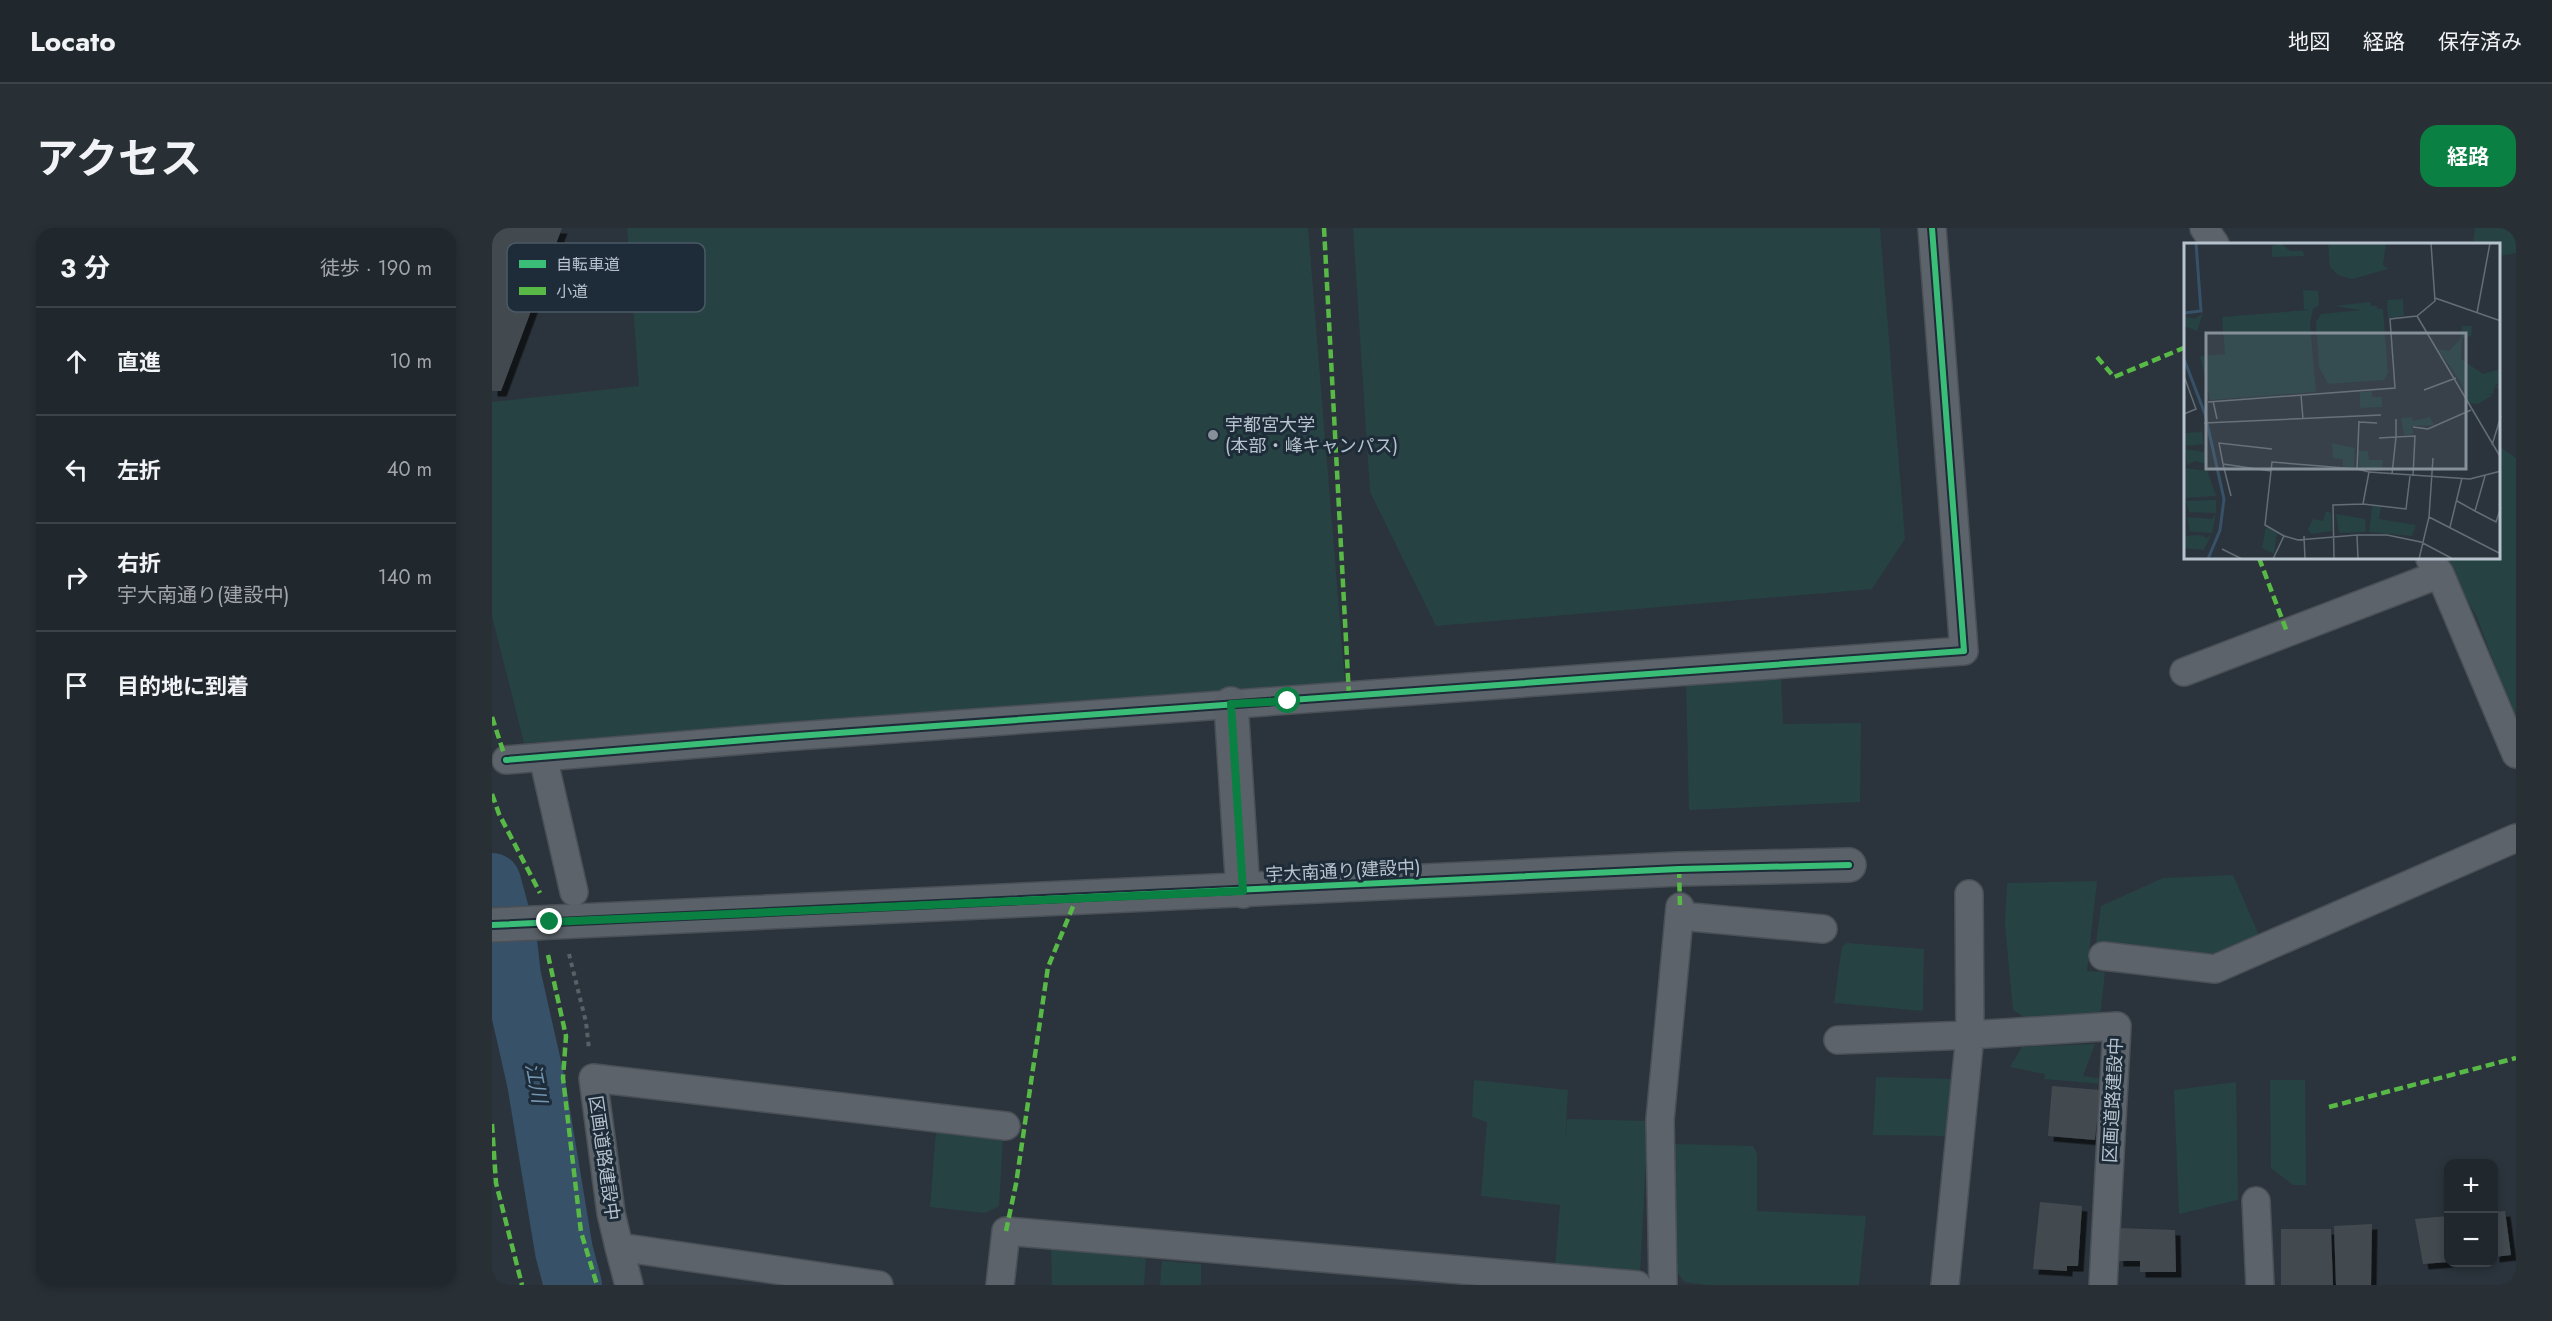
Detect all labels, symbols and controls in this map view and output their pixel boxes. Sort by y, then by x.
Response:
text: Locato [30,21,116,62]
text: 地図 [2288,27,2330,57]
text: 経路 [2363,27,2405,57]
text: 保存済み [2438,27,2522,57]
button: 経路 [2420,125,2516,187]
text: アクセス [36,128,202,189]
legend [507,243,705,312]
inset map [2184,243,2501,560]
text: 3 分 [60,249,110,287]
text: 自転車道 [556,253,620,276]
text: 徒歩 · 190 m [320,254,432,283]
text: 小道 [556,280,588,303]
icon: ahead [60,345,93,378]
text: 直進 [117,346,161,378]
text: 10 m [389,347,432,376]
place label: 宇都宮大学 (本部・峰キャンパス) [1225,412,1398,459]
marker: 宇都宮大学 (本部・峰キャンパス) [1206,428,1220,442]
icon: left [60,453,93,486]
text: 左折 [117,454,161,486]
text: 40 m [387,455,432,484]
text: 右折 [117,547,161,579]
icon: right [60,561,93,594]
text: 140 m [378,563,432,592]
text: 宇大南通り(建設中) [117,581,289,610]
icon: arrive [60,669,93,702]
text: 目的地に到着 [117,670,249,702]
route start [1274,687,1300,713]
street label: 宇大南通り(建設中) [1265,854,1421,888]
route end [536,908,562,934]
street label: 区画道路建設中 [2097,1036,2129,1164]
water label: 江川 [518,1061,554,1107]
street label: 区画道路建設中 [582,1094,626,1222]
map controls [2444,1159,2498,1267]
button: + [2444,1159,2498,1213]
button: − [2444,1213,2498,1267]

